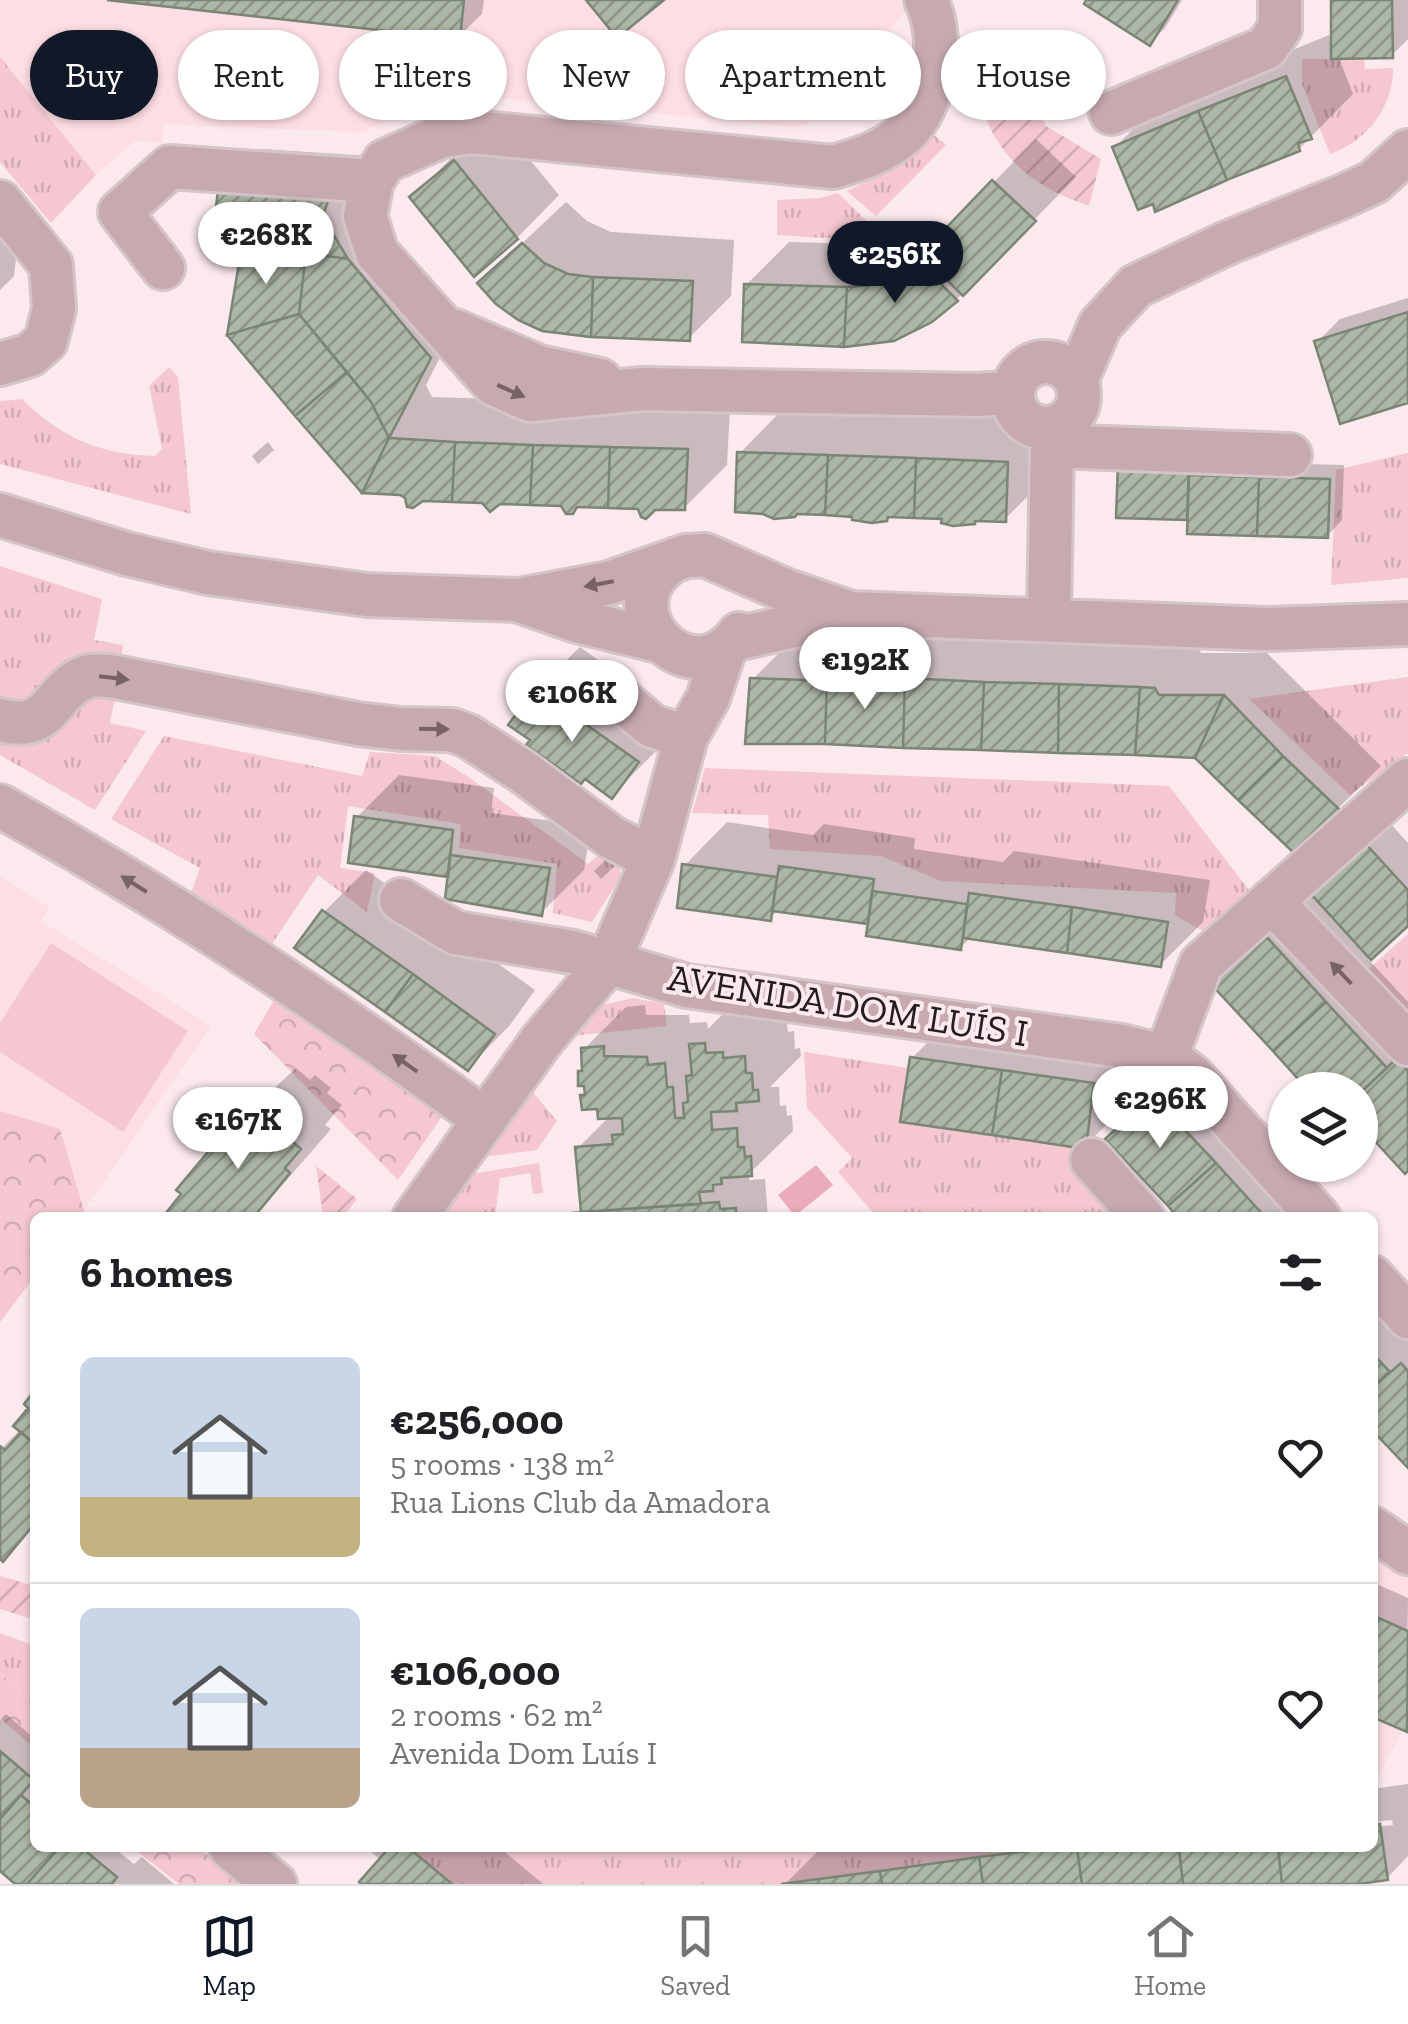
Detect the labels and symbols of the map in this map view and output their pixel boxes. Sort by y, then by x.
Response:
pin: €268K [196,202,336,287]
pin: €256K [825,221,965,306]
one-way arrow [496,383,526,399]
one-way arrow [583,577,614,593]
pin: €192K [795,627,935,712]
pin: €106K [502,660,642,745]
one-way arrow [99,670,130,686]
one-way arrow [419,722,451,738]
one-way arrow [120,876,148,893]
street label: AVENIDA DOM LUÍS I [665,954,1031,1056]
one-way arrow [1329,962,1353,986]
one-way arrow [392,1054,418,1073]
pin: €296K [1090,1066,1230,1151]
pin: €167K [168,1087,308,1172]

